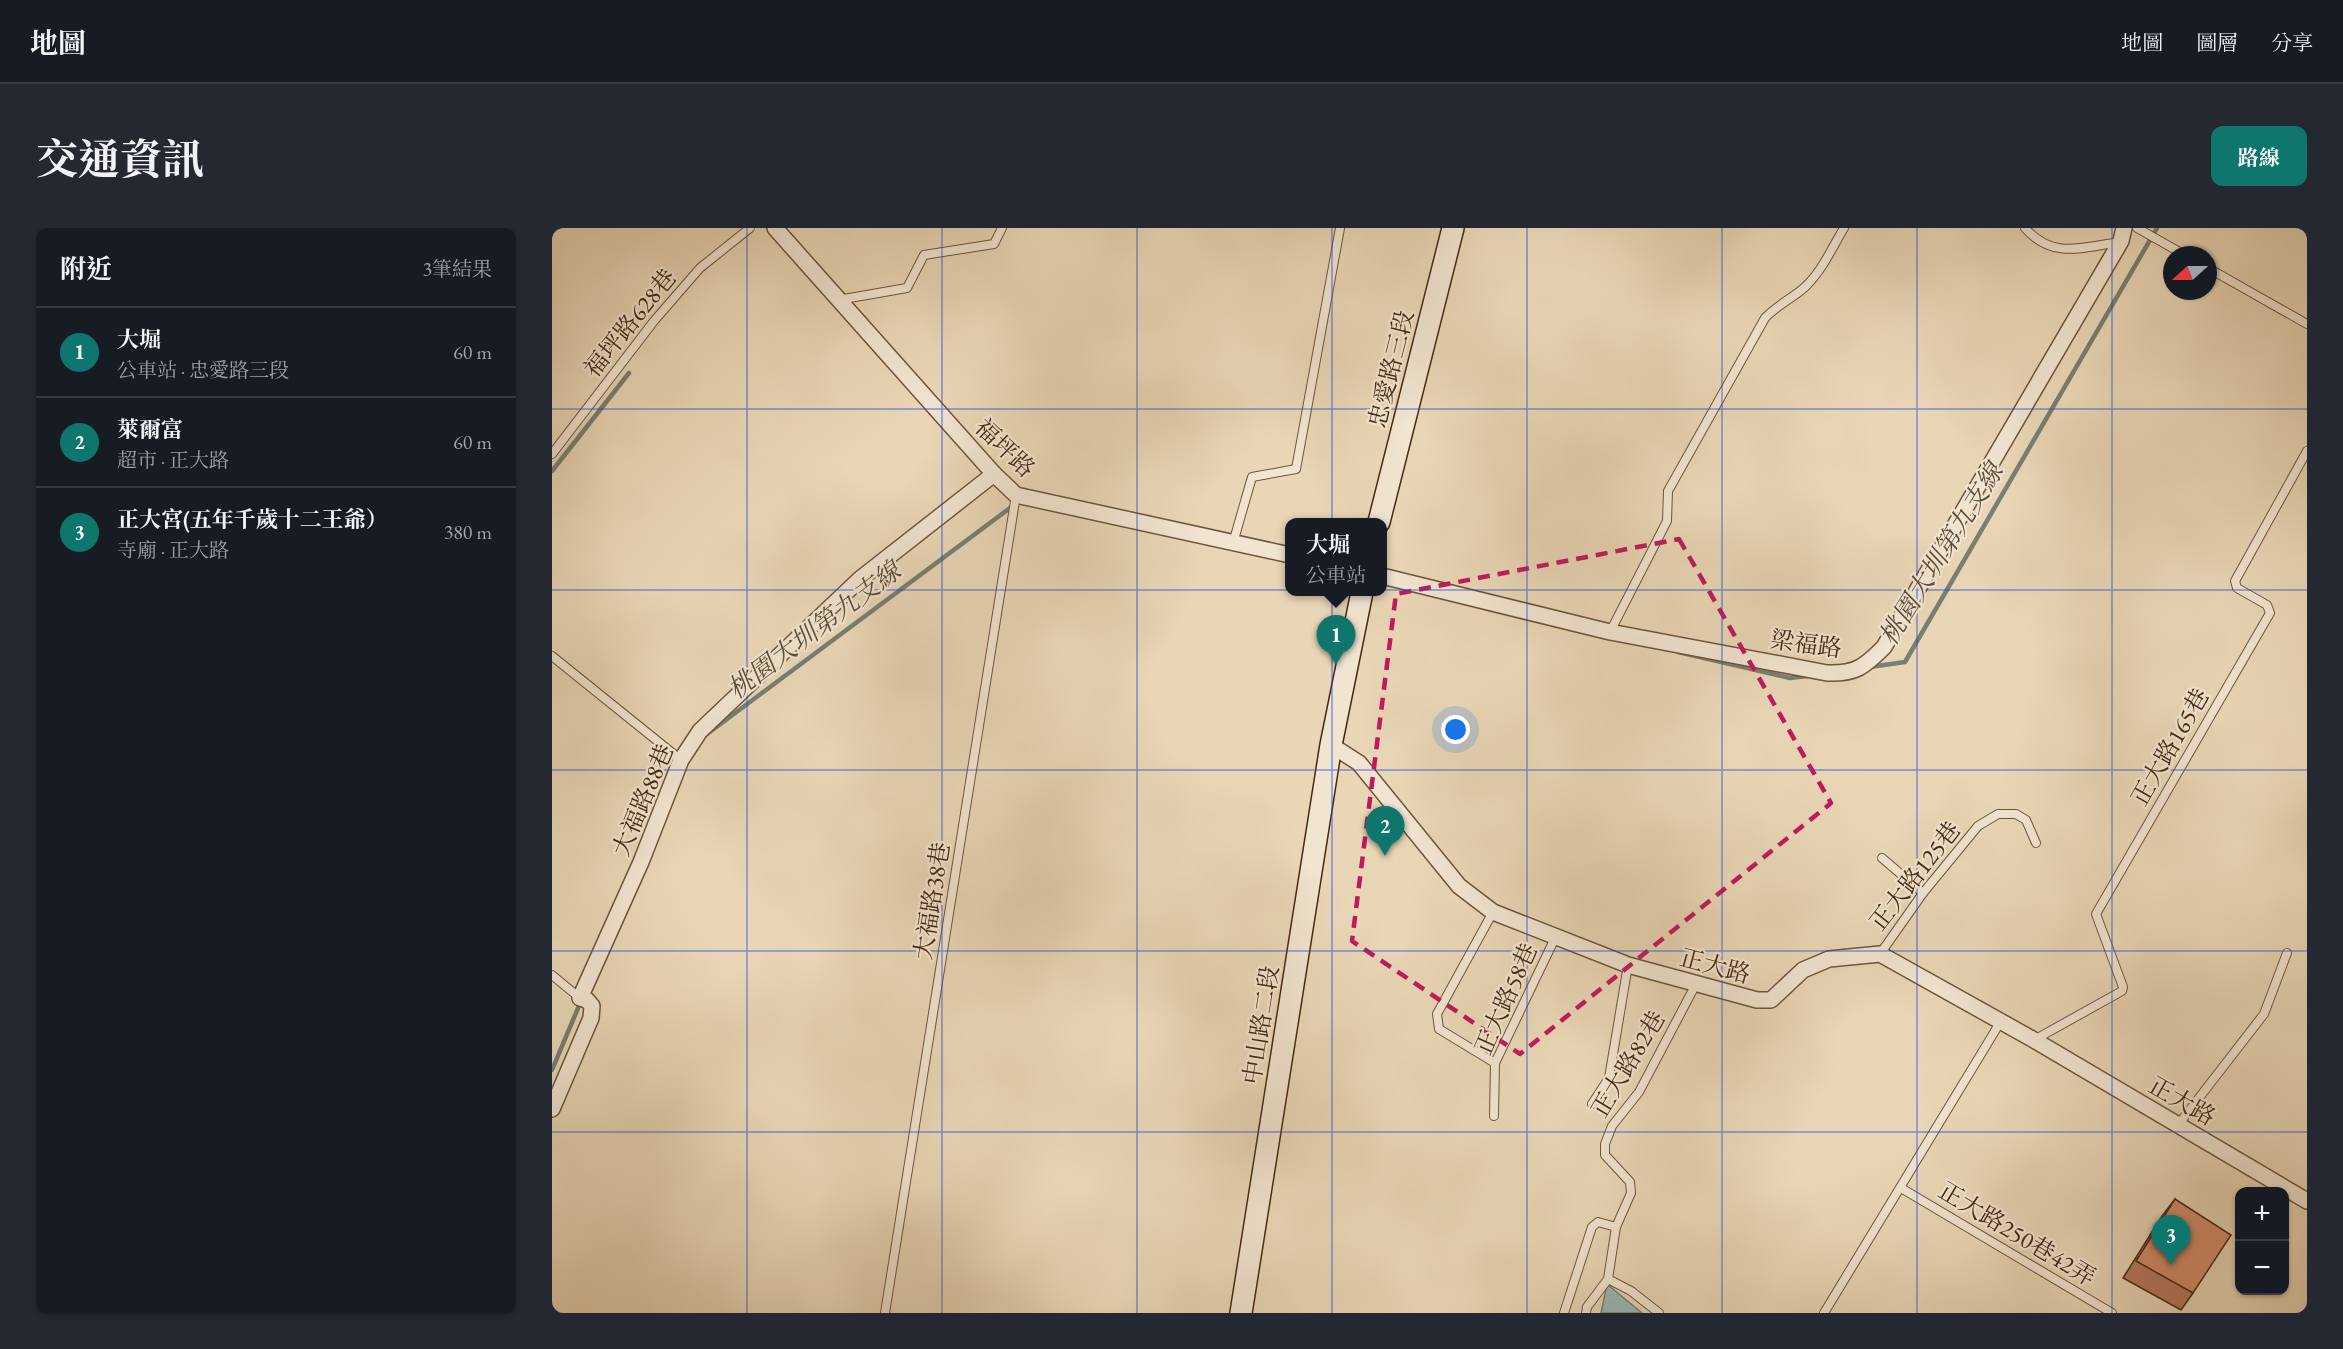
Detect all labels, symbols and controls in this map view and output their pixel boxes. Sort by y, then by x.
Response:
text: 地圖 [30,25,86,61]
text: 地圖 [2121,29,2163,56]
text: 圖層 [2196,29,2238,56]
text: 分享 [2271,29,2313,56]
button: 路線 [2211,126,2307,186]
text: 交通資訊 [36,132,204,187]
north arrow [2163,246,2217,300]
text: 附近 [60,252,112,286]
text: 3筆結果 [422,256,492,282]
street label: 福坪路628巷 [576,262,683,383]
street label: 忠愛路三段 [1361,307,1420,431]
text: 大堀 [117,325,161,354]
text: 1 [74,339,85,365]
text: 60 m [453,339,492,365]
text: 公車站 · 忠愛路三段 [117,357,289,383]
street label: 福坪路 [969,411,1042,484]
text: 萊爾富 [117,415,183,444]
text: 2 [74,429,85,455]
text: 60 m [453,429,492,455]
text: 超市 · 正大路 [117,447,229,473]
water label: 桃園大圳第九支線 [1871,454,2012,651]
text: 正大宮(五年千歲十二王爺） [117,505,388,534]
popup [1285,518,1387,596]
text: 3 [74,519,85,545]
text: 380 m [444,519,492,545]
text: 大堀 [1306,530,1350,559]
text: 寺廟 · 正大路 [117,537,229,563]
water label: 桃園大圳第九支線 [721,552,910,706]
text: 公車站 [1306,562,1366,588]
pin: 1 [1316,616,1356,665]
street label: 梁福路 [1768,623,1844,664]
street label: 正大路165巷 [2124,682,2216,811]
your location [1441,715,1470,744]
street label: 大福路88巷 [605,739,680,861]
pin: 2 [1366,806,1404,856]
street label: 正大路125巷 [1862,815,1967,937]
street label: 大福路38巷 [907,840,956,962]
street label: 正大路58巷 [1467,938,1544,1059]
street label: 正大路 [1676,941,1754,990]
street label: 中山路二段 [1236,963,1285,1087]
street label: 正大路82巷 [1584,1005,1672,1123]
street label: 正大路 [2143,1069,2221,1132]
street label: 正大路250巷42弄 [1933,1175,2101,1293]
map controls [2235,1187,2289,1295]
button: + [2235,1187,2289,1241]
pin: 3 [2152,1216,2190,1265]
button: − [2235,1241,2289,1295]

